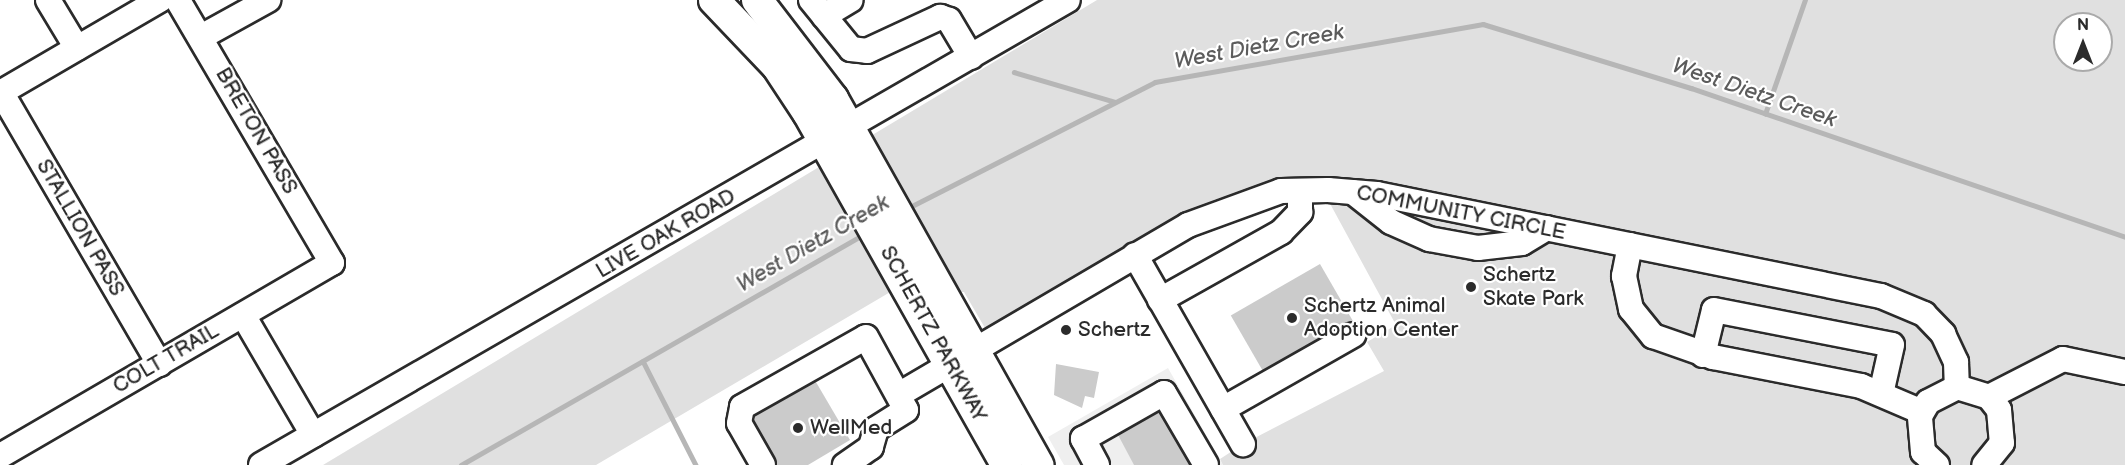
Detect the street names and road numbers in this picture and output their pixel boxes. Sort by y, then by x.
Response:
street label: BRETON PASS [210,63,302,199]
street label: STALLION PASS [31,155,129,301]
street label: COMMUNITY CIRCLE [1354,180,1568,246]
street label: LIVE OAK ROAD [592,184,740,284]
street label: SCHERTZ PARKWAY [874,242,992,426]
street label: COLT TRAIL [108,318,224,400]

